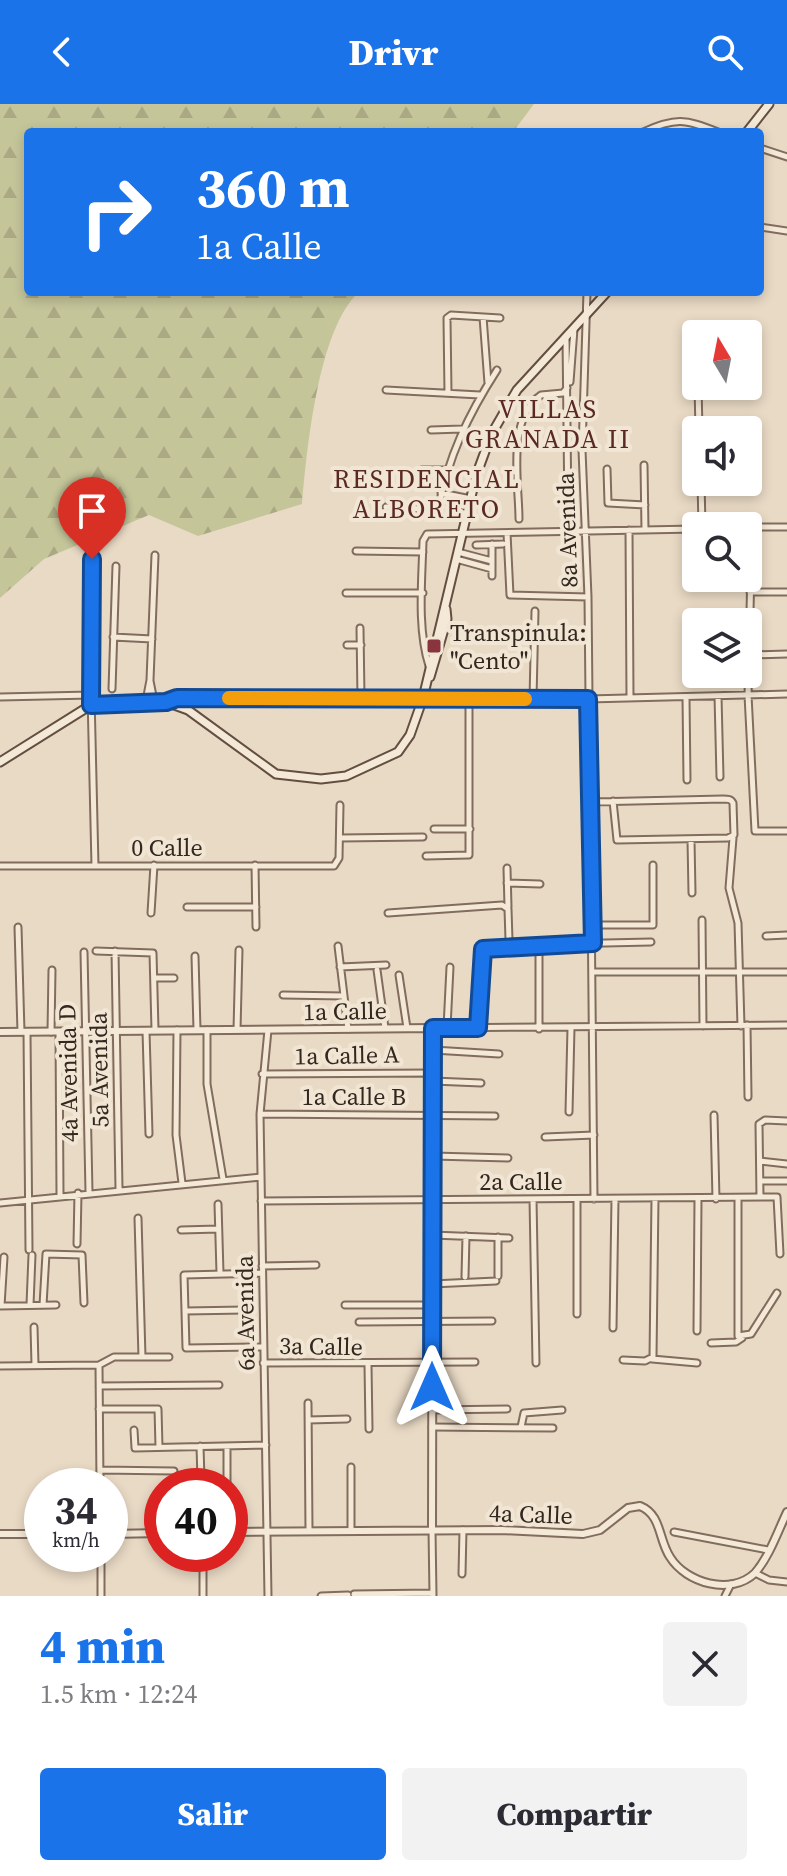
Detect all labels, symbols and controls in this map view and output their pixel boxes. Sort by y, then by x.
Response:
text: Drivr [349,28,438,77]
icon: back [40,30,84,74]
icon: search [703,30,747,74]
text: 360 m [196,149,350,226]
icon: right [64,160,168,264]
text: 1a Calle [196,222,322,271]
north arrow [682,320,762,400]
map controls [682,320,762,688]
district label: VILLAS GRANADA II [465,391,631,457]
button: sound [682,416,762,496]
district label: RESIDENCIAL ALBORETO [333,461,521,527]
street label: 8a Avenida [548,471,586,588]
pin [58,477,126,559]
icon: arrive [70,489,114,533]
button: search [682,512,762,592]
button: layers [682,608,762,688]
place label: Transpinula: "Cento" [450,616,586,677]
marker: Transpinula: "Cento" [425,637,443,655]
street label: 0 Calle [131,831,203,864]
street label: 1a Calle [303,994,387,1028]
street label: 4a Avenida D [50,1004,86,1142]
street label: 5a Avenida [81,1011,117,1128]
street label: 1a Calle A [294,1038,400,1072]
street label: 1a Calle B [302,1080,406,1113]
street label: 2a Calle [479,1165,563,1198]
street label: 6a Avenida [227,1254,263,1371]
street label: 3a Calle [279,1329,363,1363]
position arrow [390,1345,474,1429]
speed limit sign: 40 [144,1468,248,1572]
text: 34 [54,1483,98,1537]
street label: 4a Calle [489,1496,573,1532]
text: km/h [52,1526,100,1554]
text: 4 min [40,1613,165,1679]
button: close [663,1622,747,1706]
text: 1.5 km · 12:24 [40,1676,197,1712]
button: Salir [40,1768,386,1860]
button: Compartir [402,1768,747,1860]

